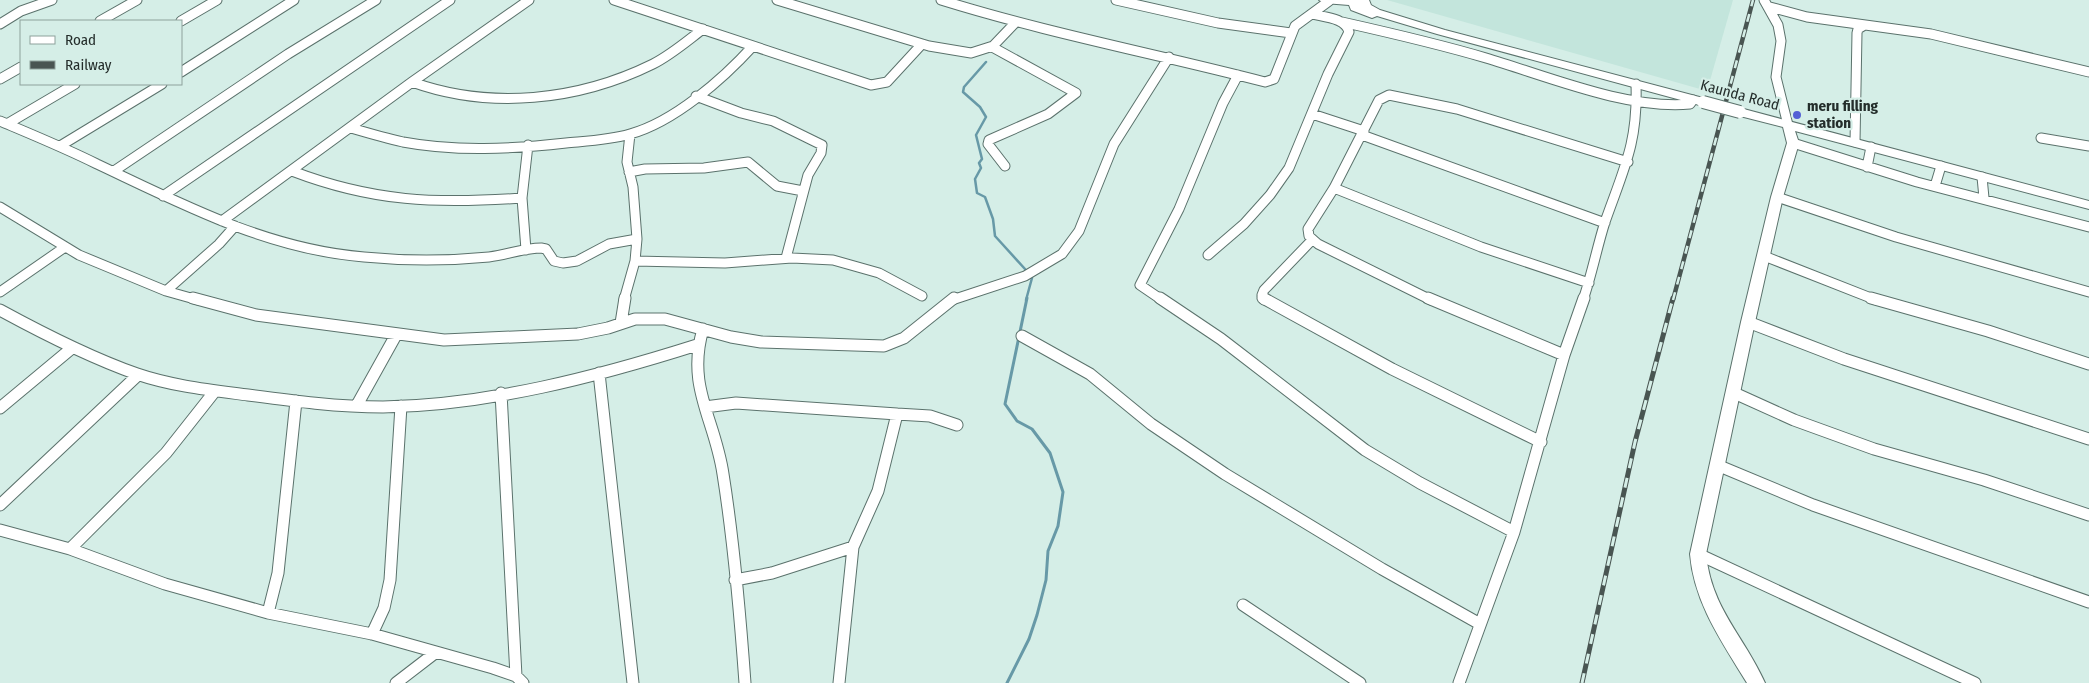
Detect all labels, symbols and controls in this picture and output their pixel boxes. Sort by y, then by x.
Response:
legend [20,20,182,85]
text: Road [65,31,96,49]
text: Railway [65,56,112,74]
street label: Kaunda Road [1699,76,1781,114]
place label: meru filling station [1807,97,1879,132]
marker: meru filling station [1791,109,1803,121]

